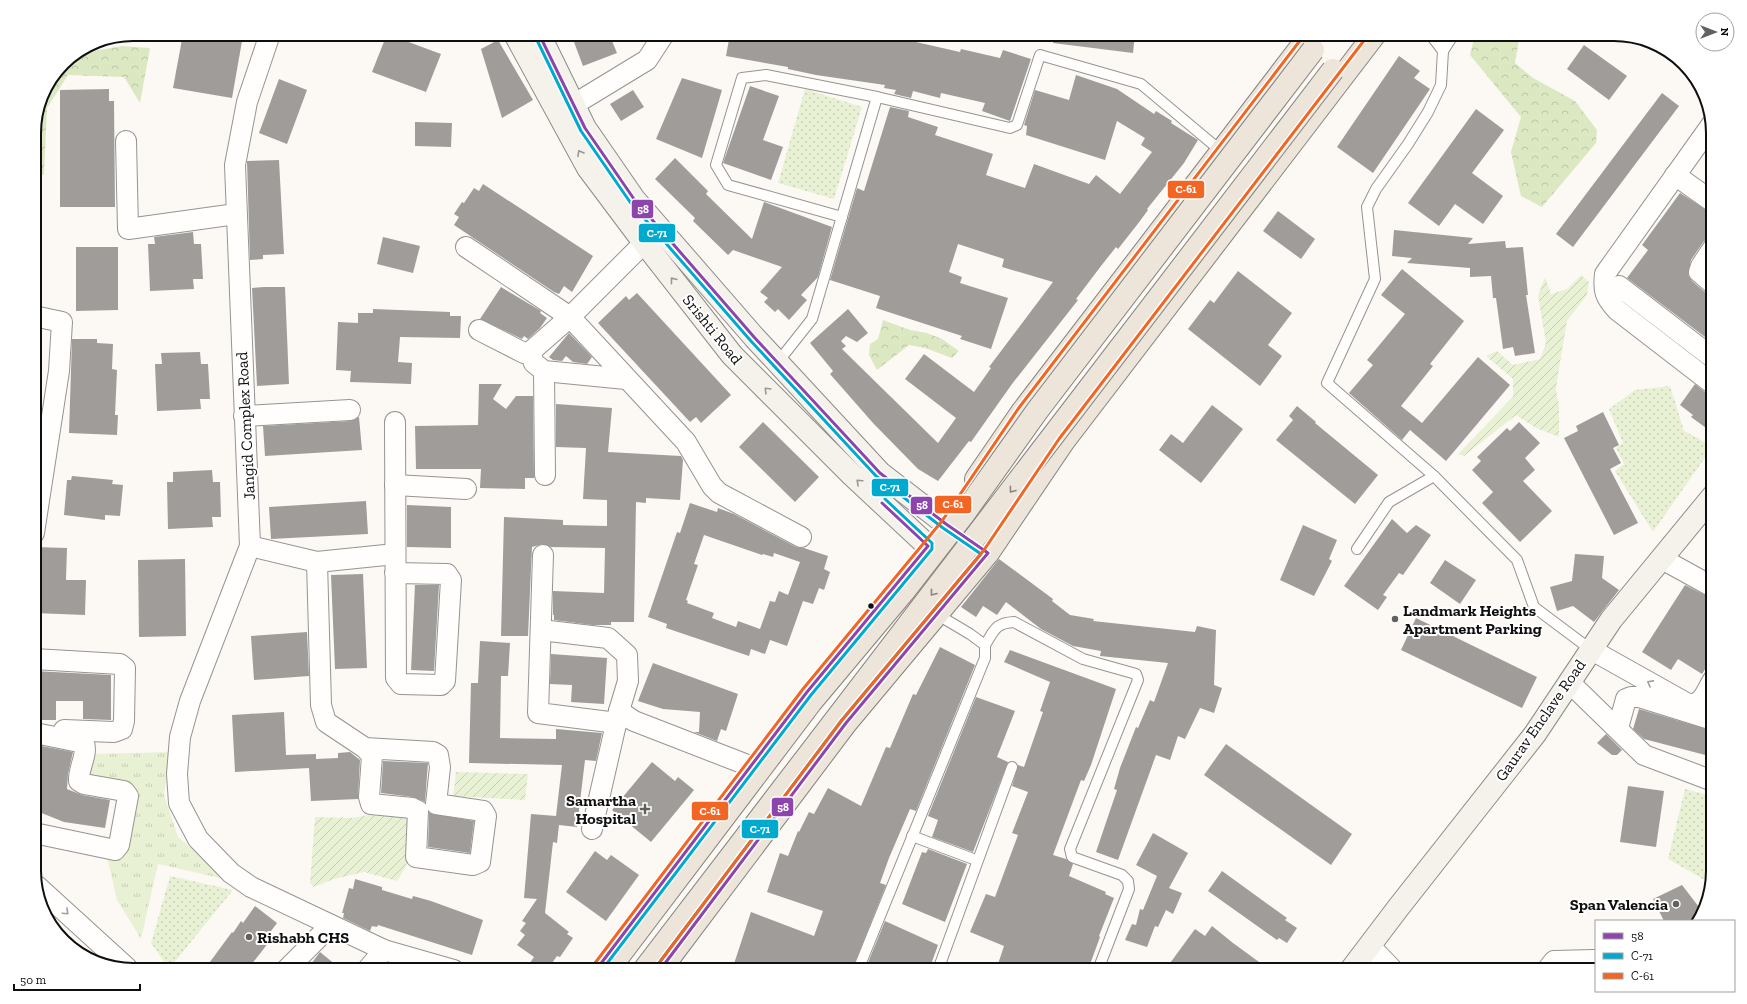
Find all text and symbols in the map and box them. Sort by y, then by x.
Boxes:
north arrow [1695,12,1735,52]
text: N [1718,28,1731,37]
one-way arrow [577,150,585,157]
line badge: C-61 [1167,180,1205,199]
text: C-61 [1176,183,1197,196]
line badge: 58 [631,199,654,219]
text: 58 [637,203,649,216]
line badge: C-71 [638,223,676,243]
text: C-71 [647,227,668,240]
one-way arrow [671,278,678,285]
street label: Srishti Road [679,291,747,368]
street label: Jangid Complex Road [232,351,259,501]
one-way arrow [764,387,772,395]
line badge: C-71 [871,478,909,497]
one-way arrow [856,480,863,487]
text: C-71 [880,481,901,494]
one-way arrow [1010,486,1017,493]
line badge: C-61 [934,495,972,514]
line badge: 58 [910,496,933,515]
text: C-61 [943,498,964,511]
text: 58 [916,499,928,512]
one-way arrow [930,589,937,596]
unlabelled marker [866,601,876,611]
place label: Landmark Heights Apartment Parking [1403,601,1542,638]
marker: Landmark Heights Apartment Parking [1390,614,1400,624]
street label: Gaurav Enclave Road [1491,656,1590,785]
one-way arrow [1647,680,1655,687]
place label: Samartha Hospital [566,791,636,828]
line badge: 58 [771,797,794,817]
line badge: C-61 [691,801,729,821]
text: 58 [777,801,789,814]
marker: Samartha Hospital [639,803,651,815]
text: C-61 [700,805,721,818]
line badge: C-71 [741,819,779,839]
text: C-71 [750,823,771,836]
place label: Span Valencia [1570,895,1668,914]
marker: Span Valencia [1671,899,1681,909]
one-way arrow [61,907,68,914]
legend [1595,920,1735,992]
place label: Rishabh CHS [257,928,349,947]
text: 58 [1631,929,1644,943]
marker: Rishabh CHS [244,932,254,942]
text: C-71 [1631,949,1653,963]
scale bar [14,966,140,992]
text: C-61 [1631,969,1654,983]
text: 50 m [20,973,47,987]

